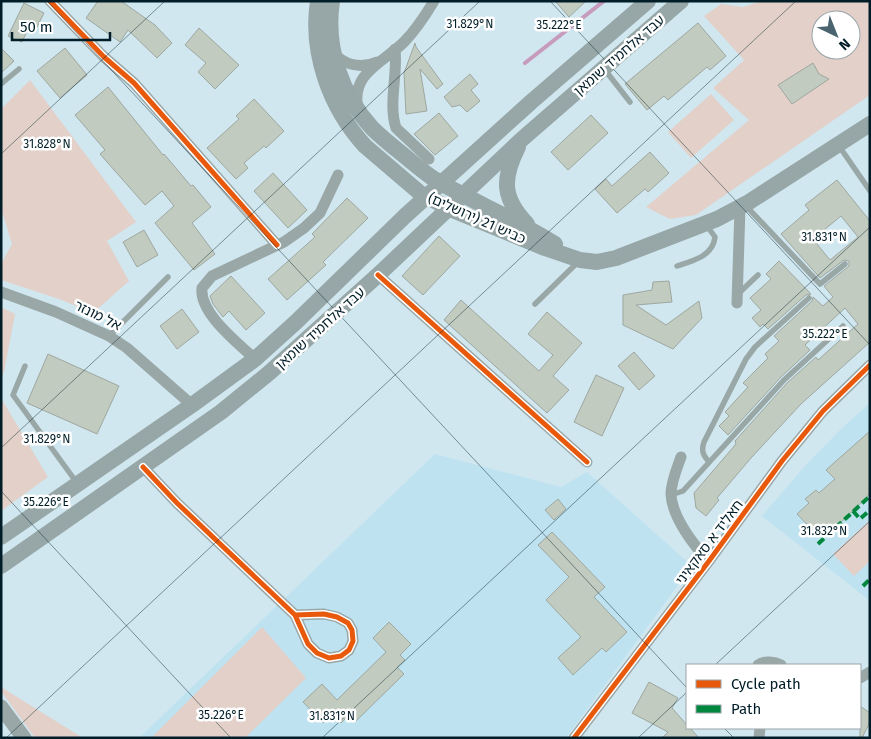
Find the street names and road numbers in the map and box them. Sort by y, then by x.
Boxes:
street label: עבד אלחמיד שומאן [571,11,668,99]
street label: כביש 21 (ירושלים) [425,189,528,248]
street label: עבד אלחמיד שומאן [272,284,369,373]
street label: אל מונזר [71,297,124,334]
street label: חאליד א סאקאיני [672,497,747,588]

